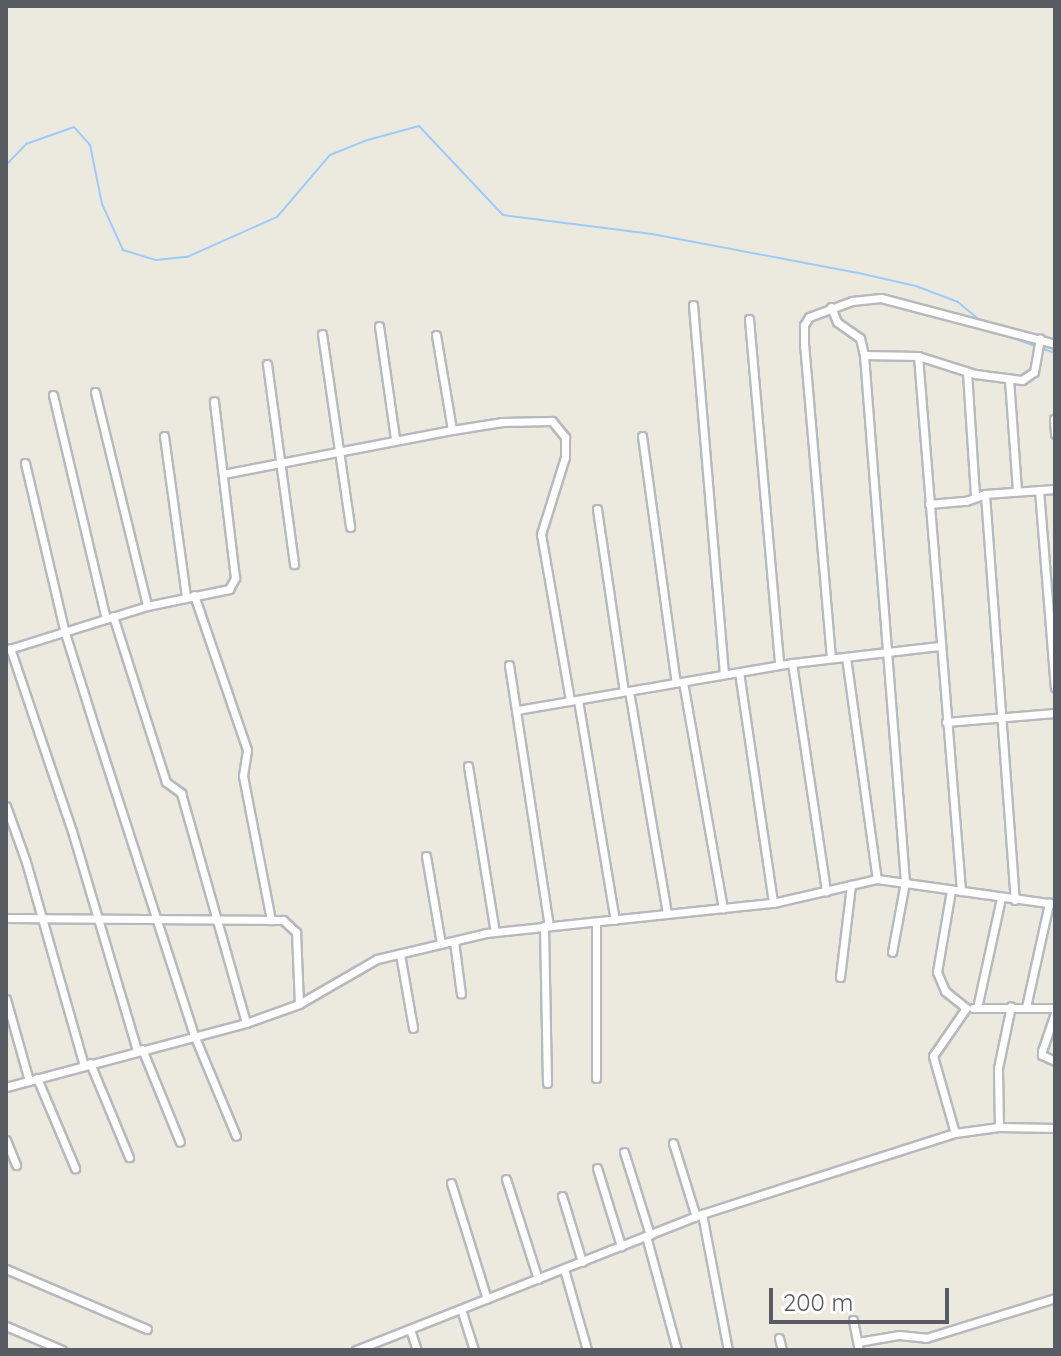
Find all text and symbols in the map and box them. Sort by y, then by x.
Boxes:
scale bar [773,1272,953,1322]
text: 200 m [783,1287,853,1317]

